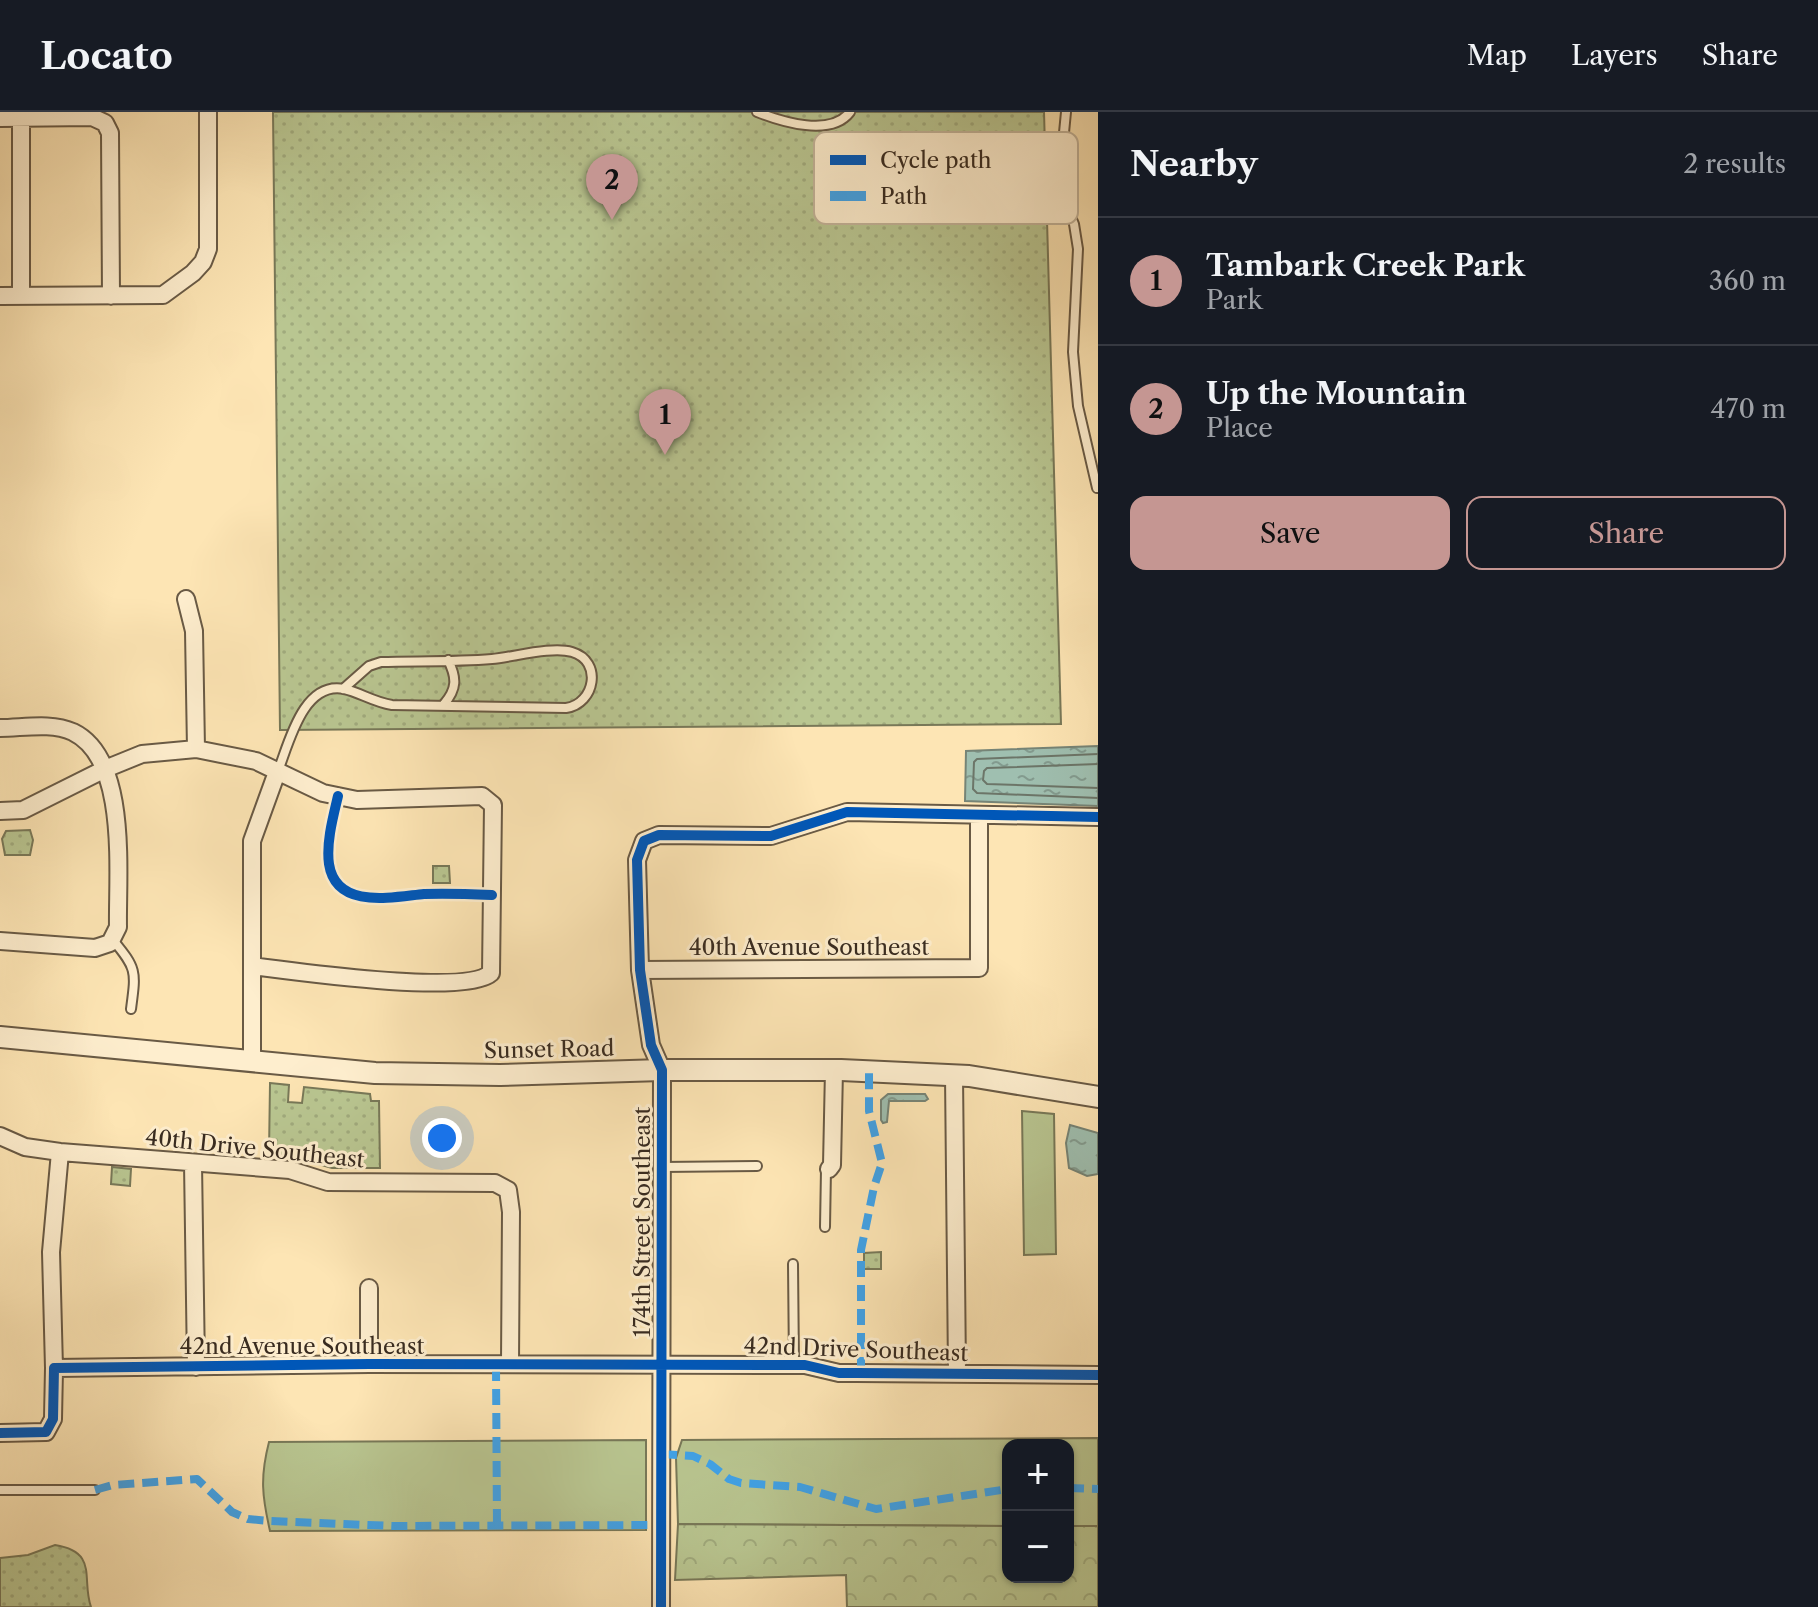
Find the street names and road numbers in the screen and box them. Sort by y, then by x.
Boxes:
street label: 40th Avenue Southeast [689,934,929,961]
street label: Sunset Road [484,1035,614,1064]
street label: 174th Street Southeast [629,1106,656,1337]
street label: 40th Drive Southeast [144,1124,366,1173]
street label: 42nd Drive Southeast [743,1332,969,1367]
street label: 42nd Avenue Southeast [180,1333,424,1360]

